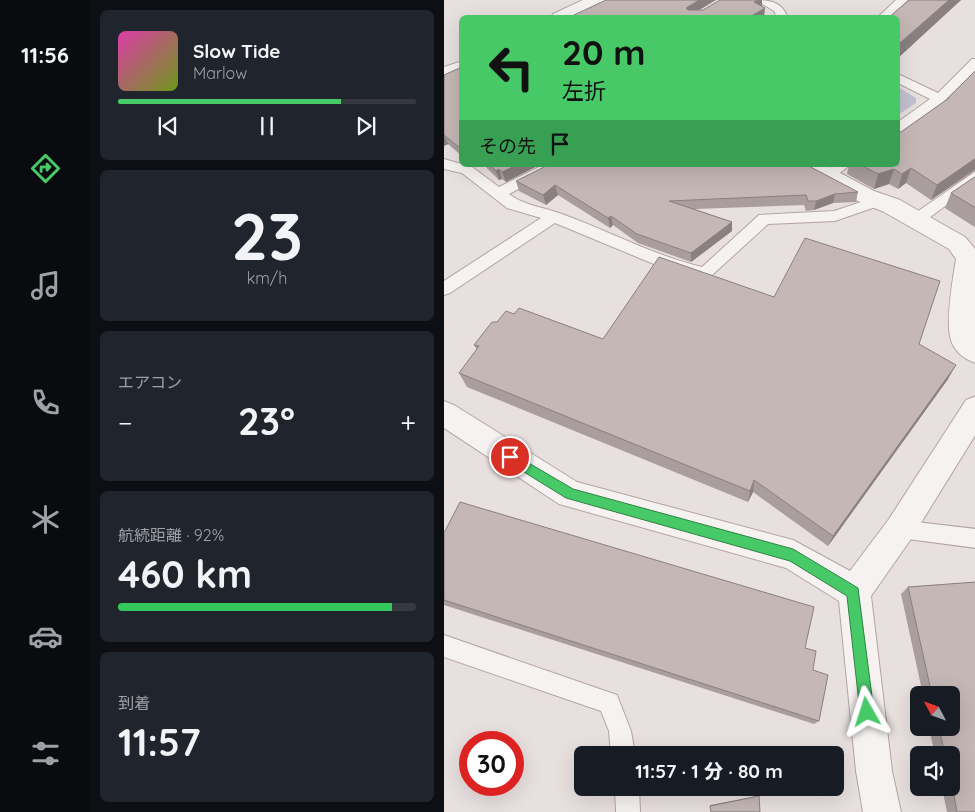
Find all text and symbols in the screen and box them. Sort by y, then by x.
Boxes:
text: 20 m [562,30,645,74]
icon: left [479,35,544,100]
text: Slow Tide [193,39,281,63]
text: 11:56 [21,41,69,69]
text: Marlow [193,63,247,83]
text: 左折 [562,77,606,105]
icon: previous [154,112,182,140]
icon: pause [253,112,281,140]
icon: next [352,112,380,140]
icon: arrive [546,130,574,158]
text: その先 [479,134,536,158]
icon: directions [28,151,63,186]
text: 23 [231,195,303,276]
icon: music [28,268,63,303]
text: km/h [247,268,287,288]
text: エアコン [118,372,182,392]
icon: phone [28,385,63,420]
text: 23° [238,397,295,445]
text: − [118,405,133,440]
text: + [400,405,416,440]
pin [489,436,531,478]
icon: arrive [496,443,524,471]
icon: climate [28,502,63,537]
text: 航続距離 · 92% [118,525,224,545]
text: 460 km [118,550,252,598]
icon: car [28,619,63,654]
position arrow [840,685,892,737]
north arrow [910,686,960,736]
map controls [910,686,960,796]
text: 到着 [118,693,150,713]
text: 11:57 [118,718,201,766]
speed limit sign: 30 [459,731,524,796]
icon: filters [28,736,63,771]
button: sound [910,746,960,796]
text: 11:57 · 1 分 · 80 m [635,759,783,783]

